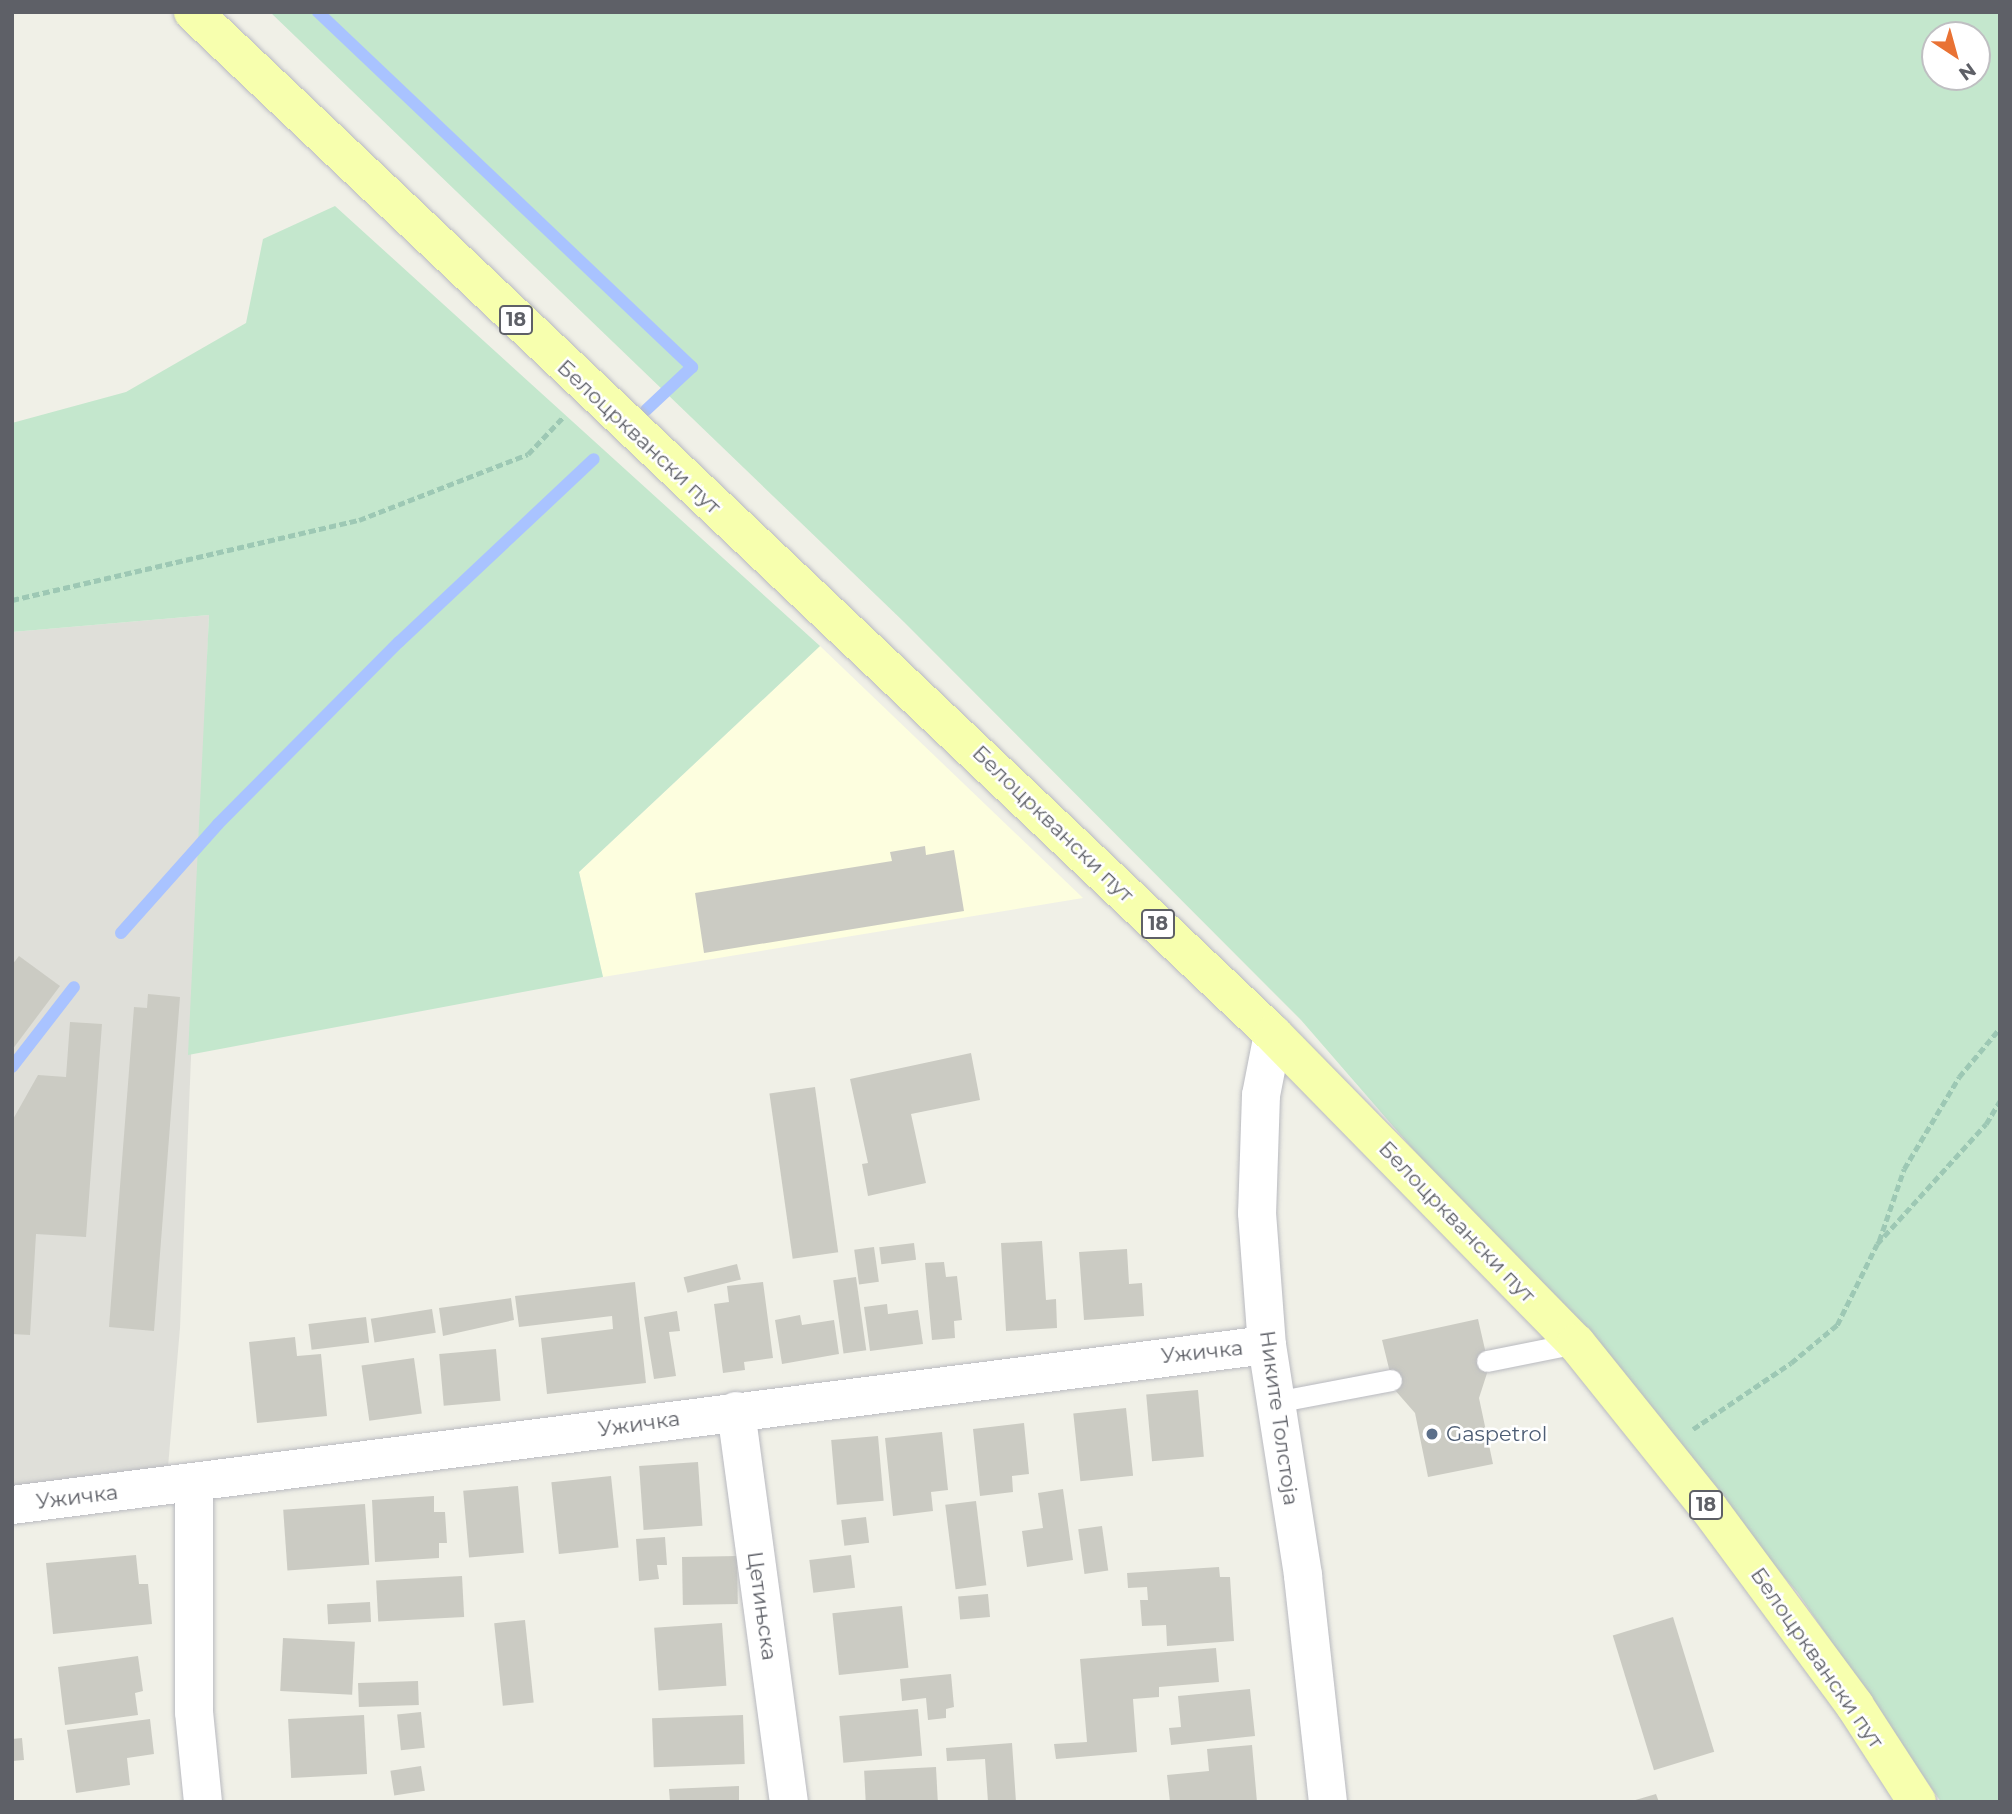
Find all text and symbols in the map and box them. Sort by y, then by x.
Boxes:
north arrow [1921,21,1991,91]
text: N [1954,58,1980,86]
road number: 18 [498,304,534,336]
street label: Белоцрквански пут [552,355,726,519]
street label: Белоцрквански пут [967,740,1139,908]
road number: 18 [1140,908,1176,940]
street label: Белоцрквански пут [1373,1136,1541,1308]
street label: Никите Толстоја [1254,1329,1304,1507]
street label: Ужичка [1160,1335,1244,1369]
street label: Ужичка [597,1406,681,1442]
place label: Gaspetrol [1446,1421,1547,1447]
marker: Gaspetrol [1424,1426,1440,1442]
street label: Ужичка [35,1479,119,1515]
road number: 18 [1688,1490,1724,1520]
street label: Цетињска [742,1550,782,1662]
street label: Белоцрквански пут [1745,1563,1889,1753]

